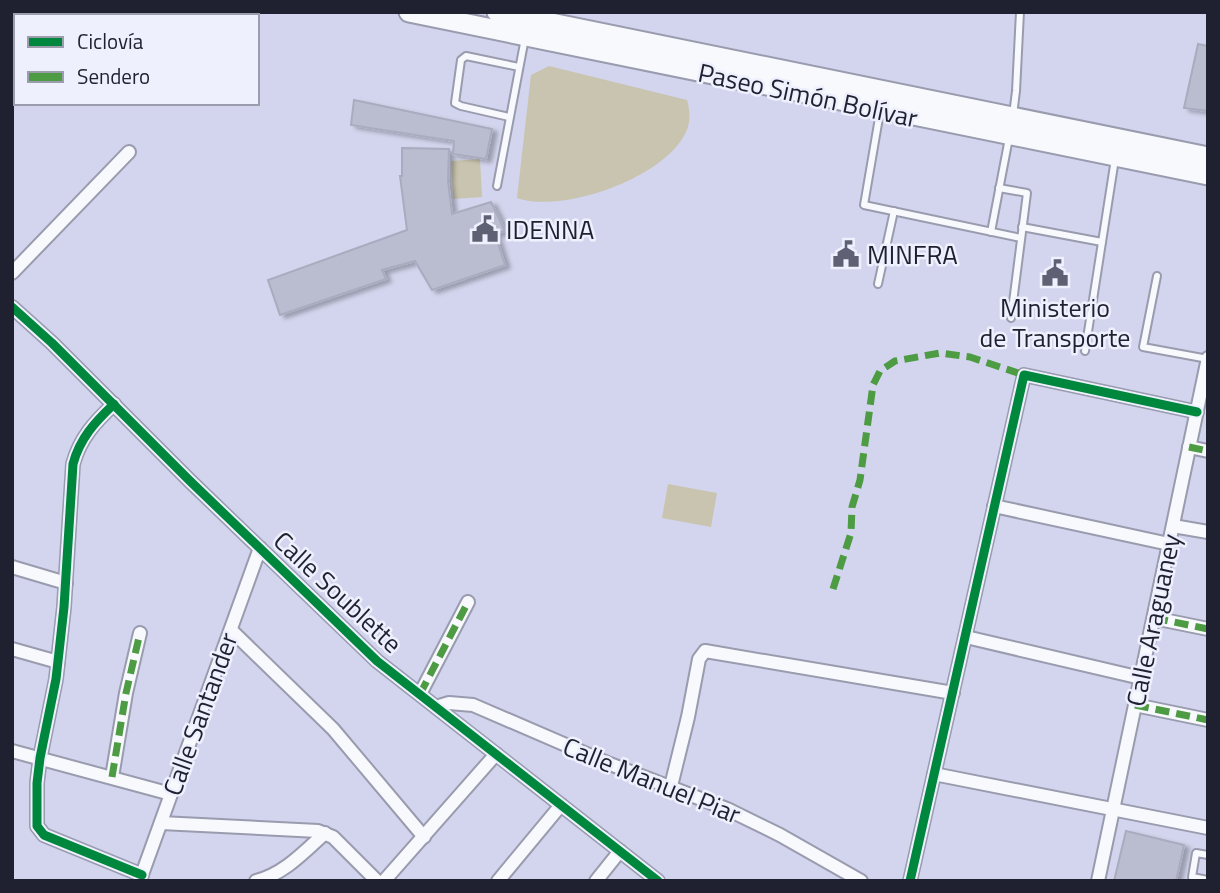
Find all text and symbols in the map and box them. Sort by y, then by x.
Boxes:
legend [14,14,259,105]
text: Ciclovía [77,25,144,57]
street label: Paseo Simón Bolívar [695,53,921,137]
text: Sendero [77,60,150,92]
place label: IDENNA [506,210,594,249]
public building icon: IDENNA [470,214,500,244]
place label: MINFRA [867,235,958,274]
public building icon: MINFRA [831,239,861,269]
public building icon: Ministerio de Transporte [1040,258,1070,288]
place label: Ministerio de Transporte [980,288,1130,357]
street label: Calle Soublette [265,522,411,662]
street label: Calle Araguaney [1116,530,1190,710]
street label: Calle Santander [152,627,248,801]
street label: Calle Manuel Piar [557,727,747,833]

